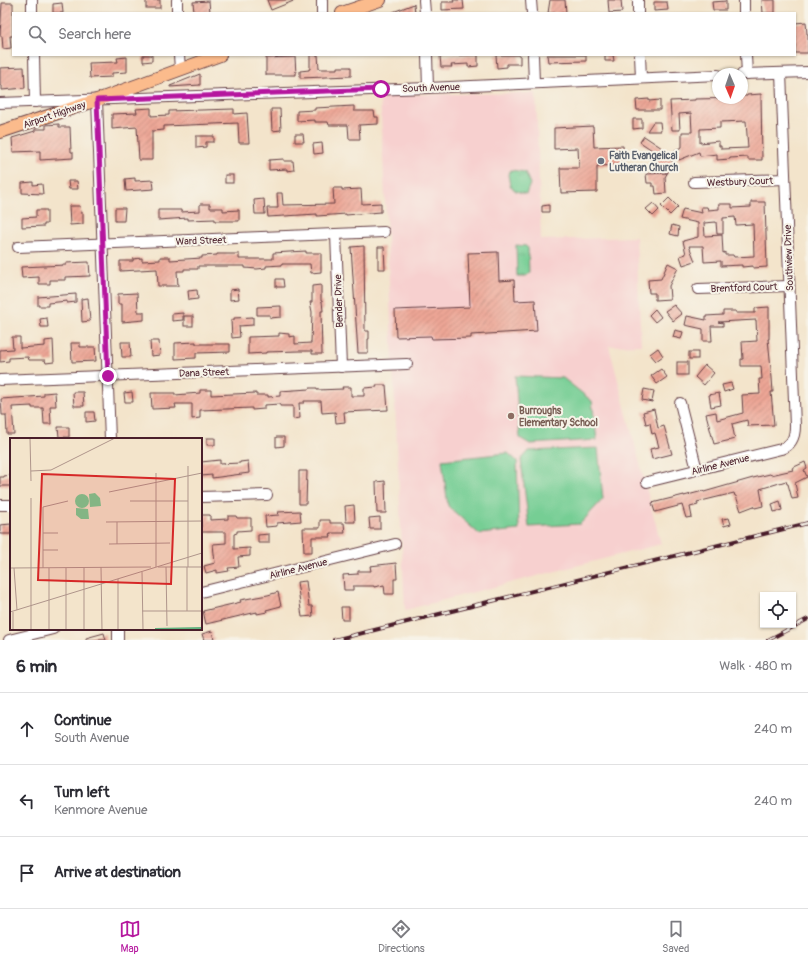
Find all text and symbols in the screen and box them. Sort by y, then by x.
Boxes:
search box [12,12,796,56]
icon: search [26,23,48,45]
text: Search here [58,25,131,44]
north arrow [712,68,748,104]
route start [372,80,390,98]
street label: South Avenue [402,81,460,95]
street label: Airport Highway [21,98,88,131]
place label: Faith Evangelical Lutheran Church [609,150,679,174]
marker: Faith Evangelical Lutheran Church [596,156,606,166]
street label: Westbury Court [707,175,774,189]
street label: Southview Drive [782,224,796,291]
street label: Ward Street [175,234,228,248]
street label: Bender Drive [332,274,346,328]
street label: Brentford Court [710,281,779,295]
street label: Dana Street [179,366,230,380]
route end [99,367,117,385]
place label: Burroughs Elementary School [519,405,598,429]
marker: Burroughs Elementary School [506,411,516,421]
inset map [10,438,202,630]
street label: Airline Avenue [690,452,751,478]
street label: Airline Avenue [268,556,329,582]
map controls [760,592,796,628]
button: locate [760,592,796,628]
text: 6 min [16,656,57,677]
text: Walk · 480 m [719,658,792,674]
text: Continue [54,711,112,730]
icon: ahead [16,718,38,740]
text: 240 m [754,721,792,737]
text: South Avenue [54,730,129,746]
text: Turn left [54,783,110,802]
icon: left [16,790,38,812]
text: 240 m [754,793,792,809]
text: Kenmore Avenue [54,802,147,818]
icon: arrive [16,862,38,884]
text: Arrive at destination [54,863,181,882]
tab: Map [119,918,141,955]
tab: Directions [378,918,425,955]
tab: Saved [662,918,689,955]

